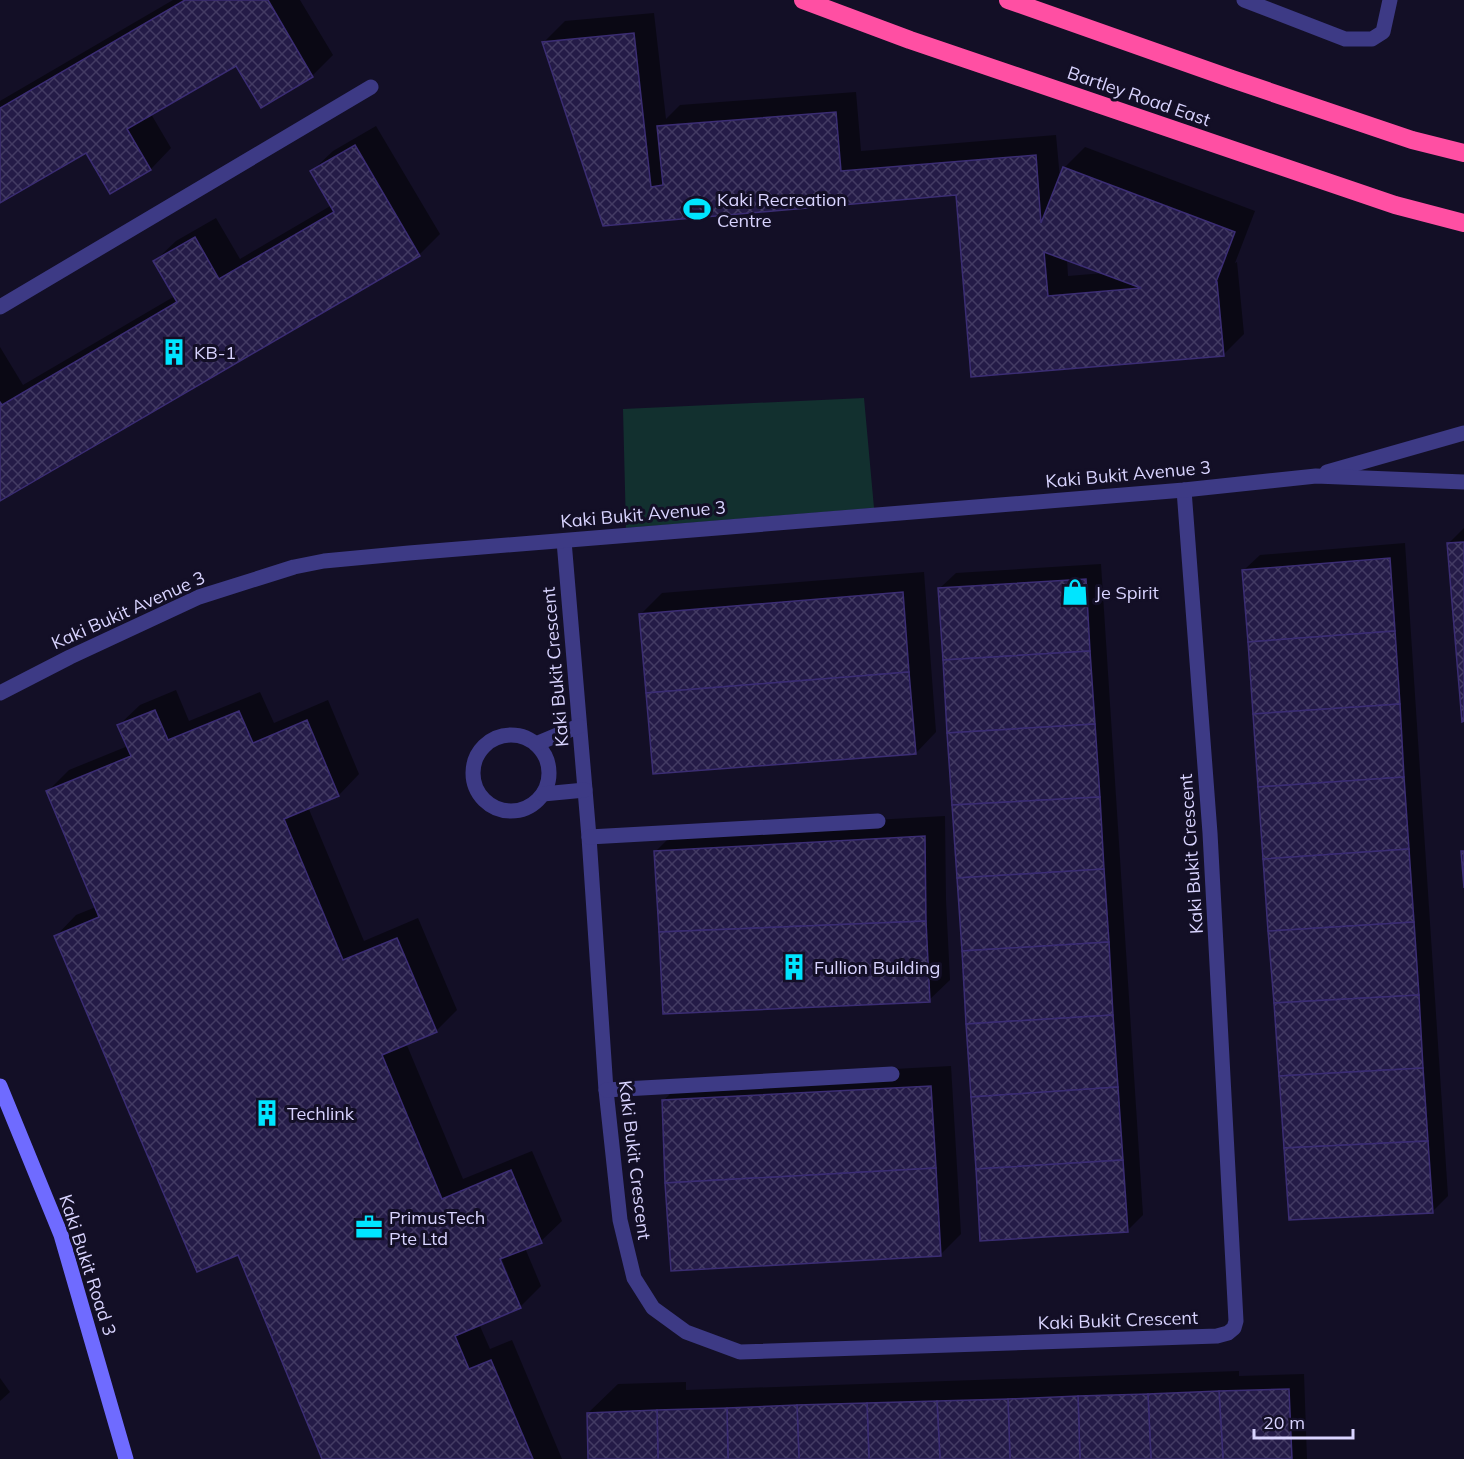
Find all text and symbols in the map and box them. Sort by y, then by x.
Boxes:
street label: Bartley Road East [1064,61,1214,131]
place label: Kaki Recreation Centre [717,188,847,232]
sports icon: Kaki Recreation Centre [682,194,712,224]
building icon: KB-1 [159,337,189,367]
place label: KB-1 [194,341,236,364]
street label: Kaki Bukit Avenue 3 [1044,455,1212,493]
street label: Kaki Bukit Avenue 3 [559,495,727,533]
street label: Kaki Bukit Avenue 3 [48,566,208,654]
shop icon: Je Spirit [1060,577,1090,607]
place label: Je Spirit [1095,581,1159,604]
street label: Kaki Bukit Crescent [537,586,573,748]
street label: Kaki Bukit Crescent [1174,773,1208,935]
building icon: Fullion Building [779,952,809,982]
place label: Fullion Building [814,956,940,979]
street label: Kaki Bukit Crescent [614,1079,656,1241]
building icon: Techlink [252,1098,282,1128]
place label: Techlink [287,1102,355,1125]
street label: Kaki Bukit Road 3 [54,1191,122,1339]
place label: PrimusTech Pte Ltd [389,1206,485,1250]
office icon: PrimusTech Pte Ltd [354,1212,384,1242]
street label: Kaki Bukit Crescent [1037,1306,1199,1334]
scale bar [1254,1402,1353,1440]
text: 20 m [1263,1411,1305,1434]

